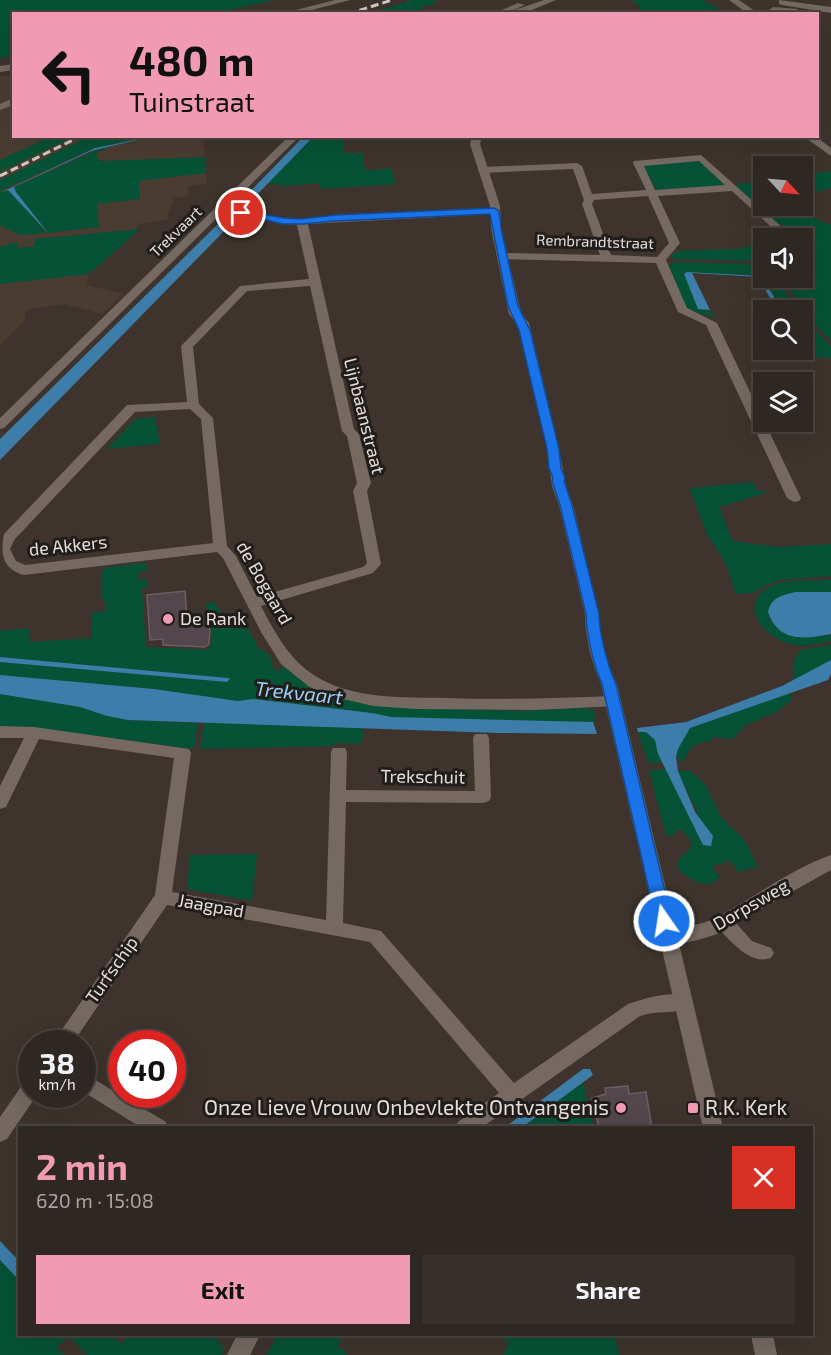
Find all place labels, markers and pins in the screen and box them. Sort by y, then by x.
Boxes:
pin [215,187,266,238]
place label: De Rank [180,607,246,629]
marker: De Rank [161,612,175,626]
place label: Onze Lieve Vrouw Onbevlekte Ontvangenis [204,1094,609,1119]
place label: R.K. Kerk [705,1094,788,1119]
marker: Onze Lieve Vrouw Onbevlekte Ontvangenis [614,1101,628,1115]
marker: R.K. Kerk [686,1101,700,1115]

